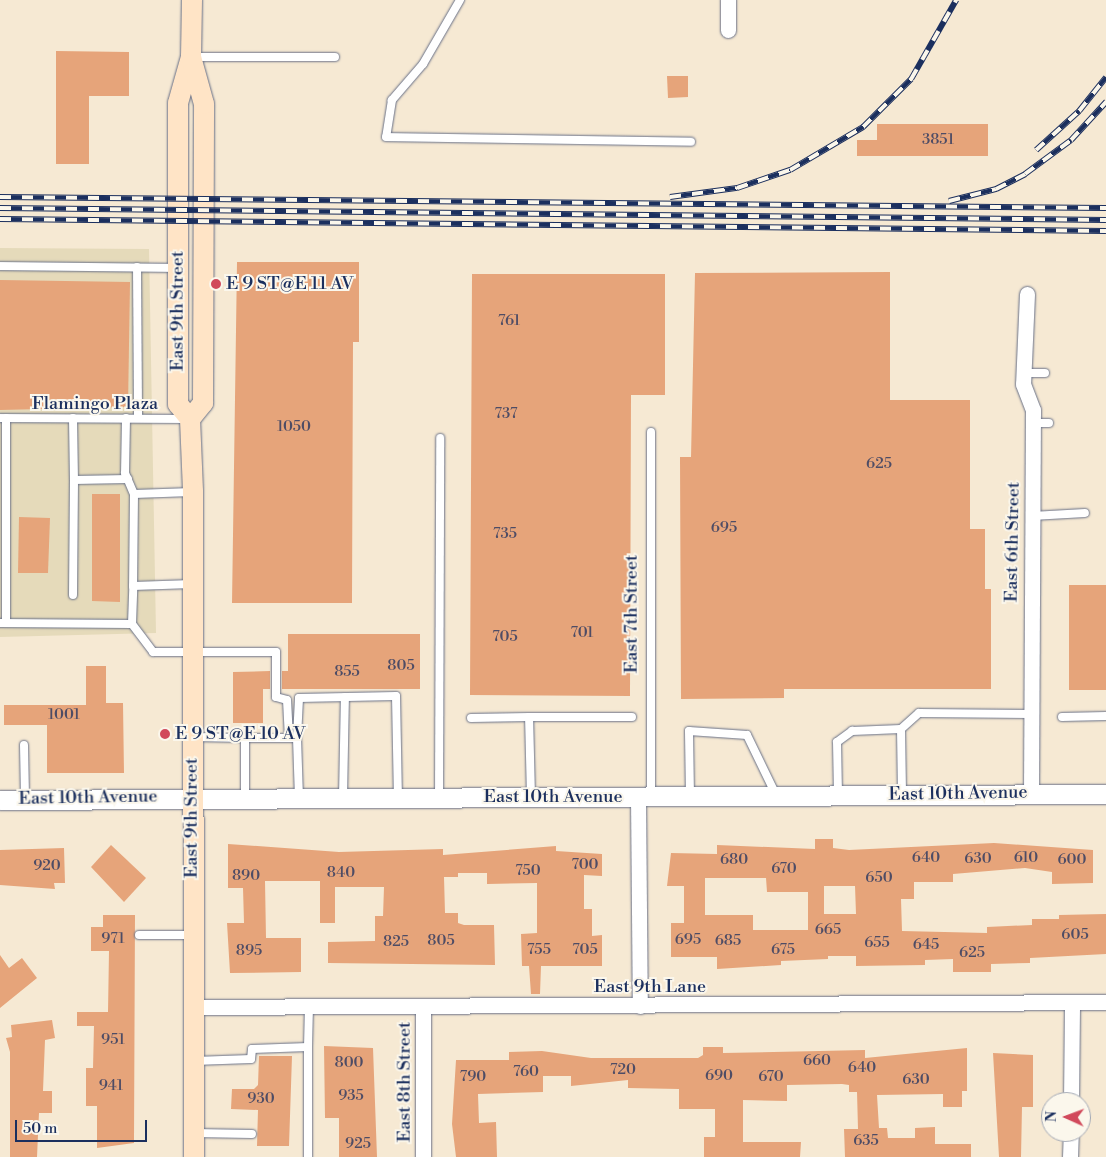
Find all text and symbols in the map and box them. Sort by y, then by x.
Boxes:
house number: 3851 [922,131,954,149]
street label: East 9th Street [167,251,189,371]
place label: E 9 ST@E 11 AV [226,273,354,295]
marker: E 9 ST@E 11 AV [210,278,222,290]
house number: 761 [498,312,520,330]
street label: Flamingo Plaza [32,393,158,415]
house number: 737 [495,405,517,423]
house number: 1050 [277,418,311,436]
house number: 625 [866,455,892,473]
street label: East 6th Street [1001,482,1025,602]
house number: 695 [711,519,737,537]
house number: 735 [493,525,517,543]
street label: East 7th Street [621,555,643,673]
house number: 701 [570,624,594,642]
house number: 705 [492,628,518,646]
house number: 805 [387,657,415,675]
house number: 855 [334,663,360,681]
house number: 1001 [48,706,80,724]
place label: E 9 ST@E 10 AV [175,723,306,745]
marker: E 9 ST@E 10 AV [159,728,171,740]
street label: East 9th Street [181,758,203,878]
street label: East 10th Avenue [888,782,1028,806]
street label: East 10th Avenue [18,786,158,810]
street label: East 10th Avenue [483,786,623,808]
house number: 640 [912,849,940,867]
house number: 610 [1014,849,1038,867]
house number: 630 [964,850,992,868]
house number: 680 [720,851,748,869]
house number: 600 [1058,851,1086,869]
house number: 700 [571,856,599,874]
house number: 920 [33,857,61,875]
house number: 670 [771,860,797,878]
house number: 750 [515,862,541,880]
house number: 840 [327,864,355,882]
house number: 890 [232,867,260,885]
house number: 650 [865,869,893,887]
house number: 665 [815,921,841,939]
house number: 605 [1061,926,1089,944]
house number: 971 [101,930,125,948]
house number: 695 [675,931,701,949]
house number: 805 [427,932,455,950]
house number: 685 [715,932,741,950]
house number: 825 [383,933,409,951]
house number: 655 [864,934,890,952]
house number: 645 [913,936,939,954]
house number: 755 [527,941,551,959]
house number: 705 [572,941,598,959]
house number: 675 [771,941,795,959]
house number: 895 [236,942,262,960]
house number: 625 [959,944,985,962]
street label: East 9th Lane [594,976,706,998]
street label: East 8th Street [394,1022,416,1142]
house number: 951 [101,1031,125,1049]
house number: 660 [803,1052,831,1070]
house number: 800 [334,1054,364,1072]
house number: 640 [848,1059,876,1077]
house number: 720 [610,1061,636,1079]
house number: 760 [513,1063,539,1081]
house number: 690 [705,1067,733,1085]
house number: 790 [460,1068,486,1086]
house number: 670 [758,1068,784,1086]
house number: 630 [902,1071,930,1089]
house number: 941 [99,1077,123,1095]
house number: 935 [338,1087,364,1105]
house number: 930 [247,1090,275,1108]
north arrow [1041,1092,1091,1142]
scale bar [18,1110,150,1142]
text: N [1043,1111,1061,1122]
text: 50 m [23,1119,57,1138]
house number: 635 [853,1132,879,1150]
house number: 925 [345,1135,371,1153]

